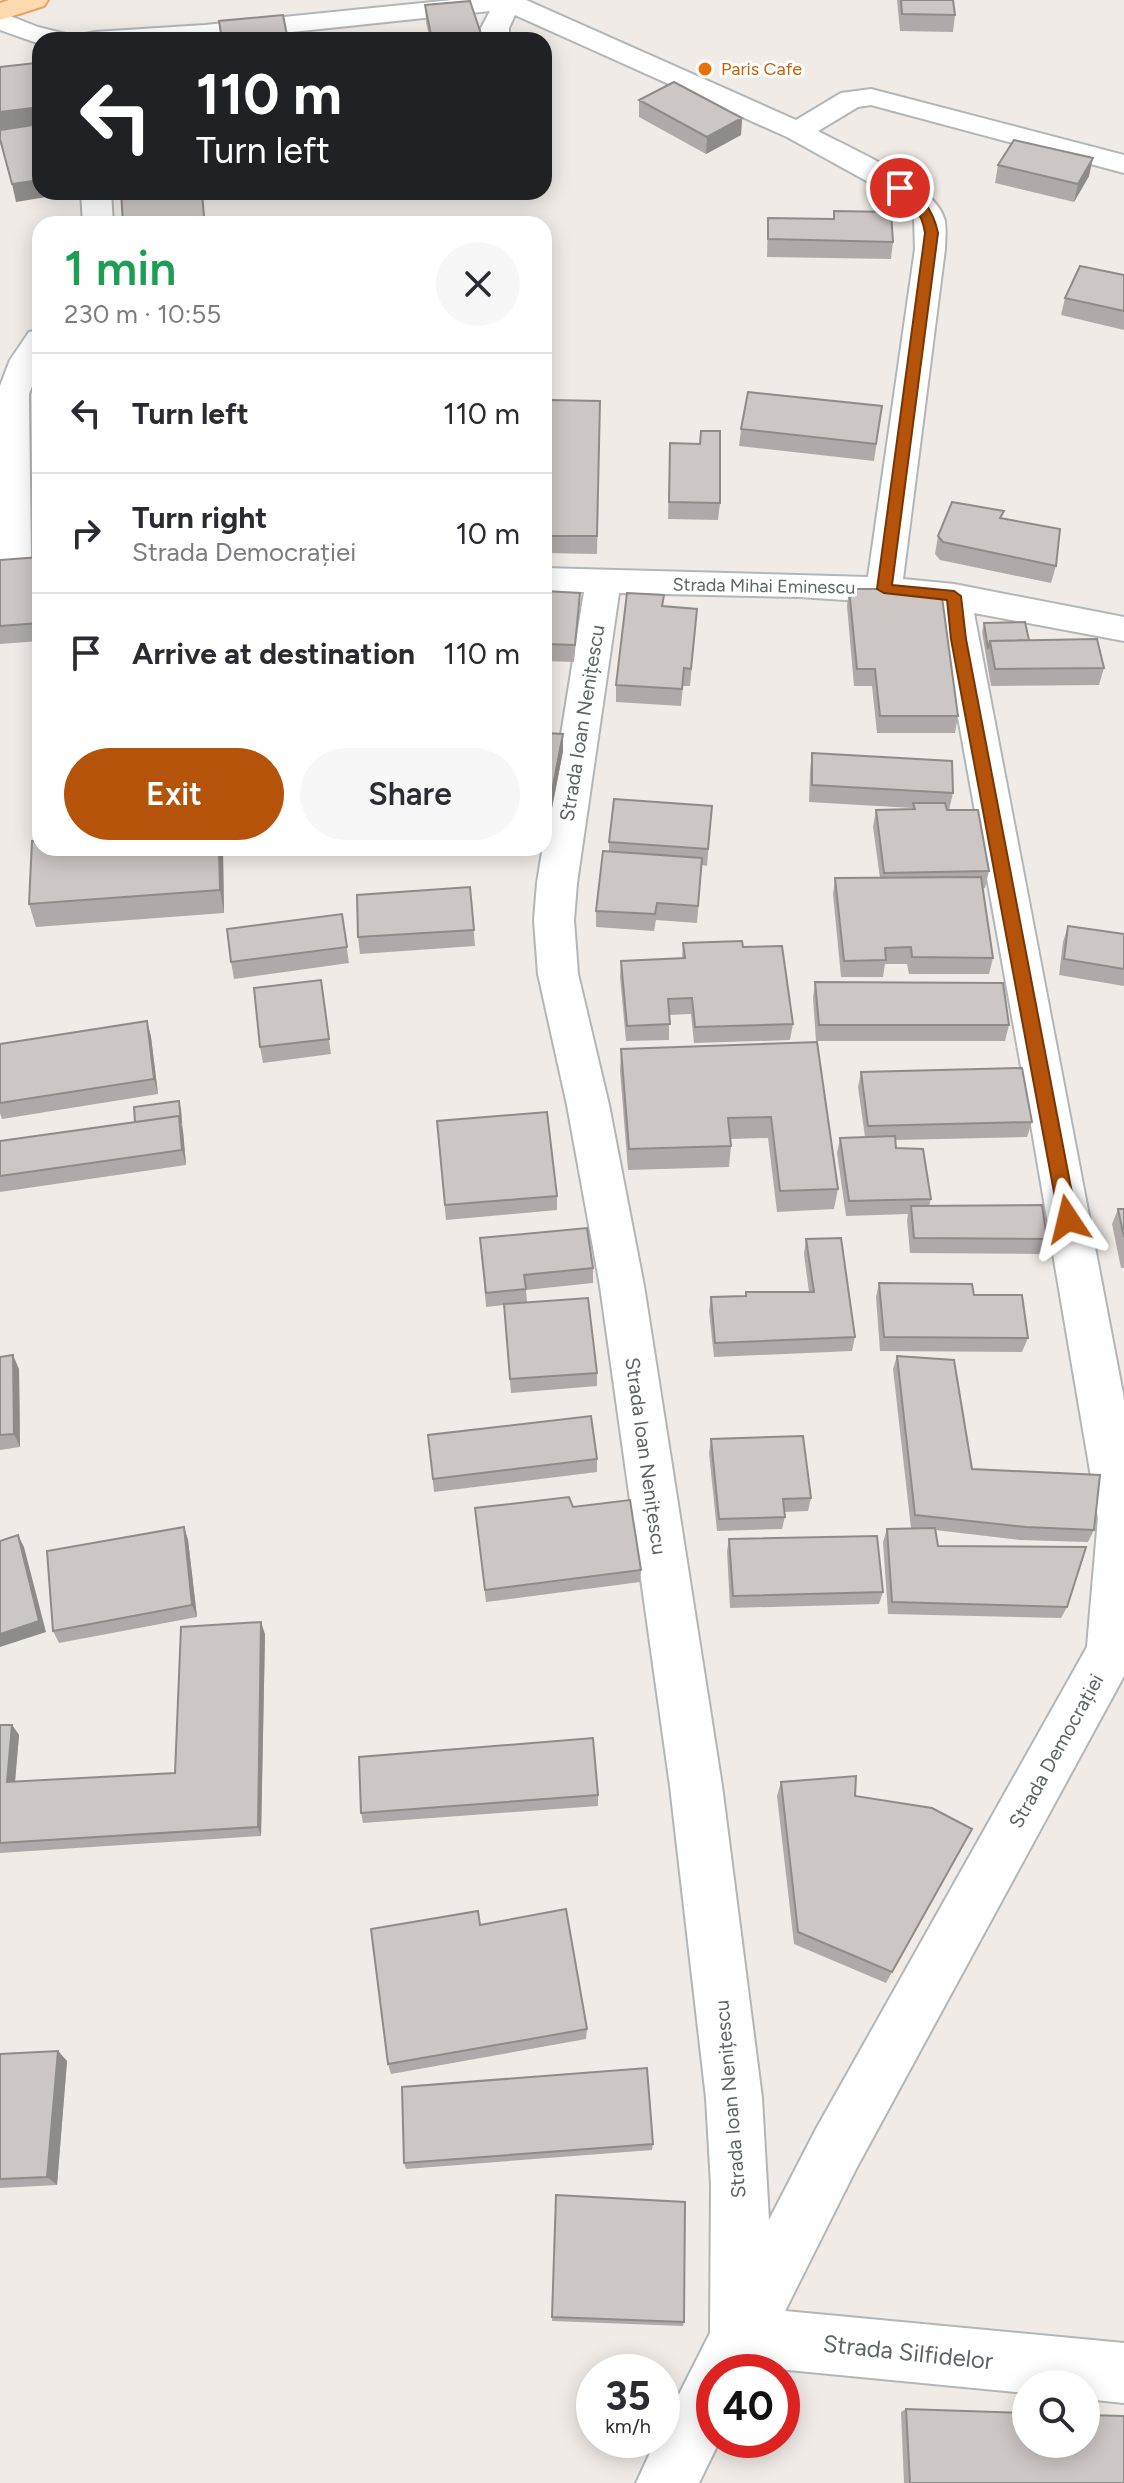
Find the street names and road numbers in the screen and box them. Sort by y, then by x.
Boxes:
street label: Strada Mihai Eminescu [672,573,856,599]
street label: Strada Ioan Nenițescu [555,623,609,823]
street label: Strada Ioan Nenițescu [620,1356,672,1556]
street label: Strada Democrației [1004,1670,1108,1832]
street label: Strada Ioan Nenițescu [709,1999,751,2199]
street label: Strada Silfidelor [822,2329,994,2375]

